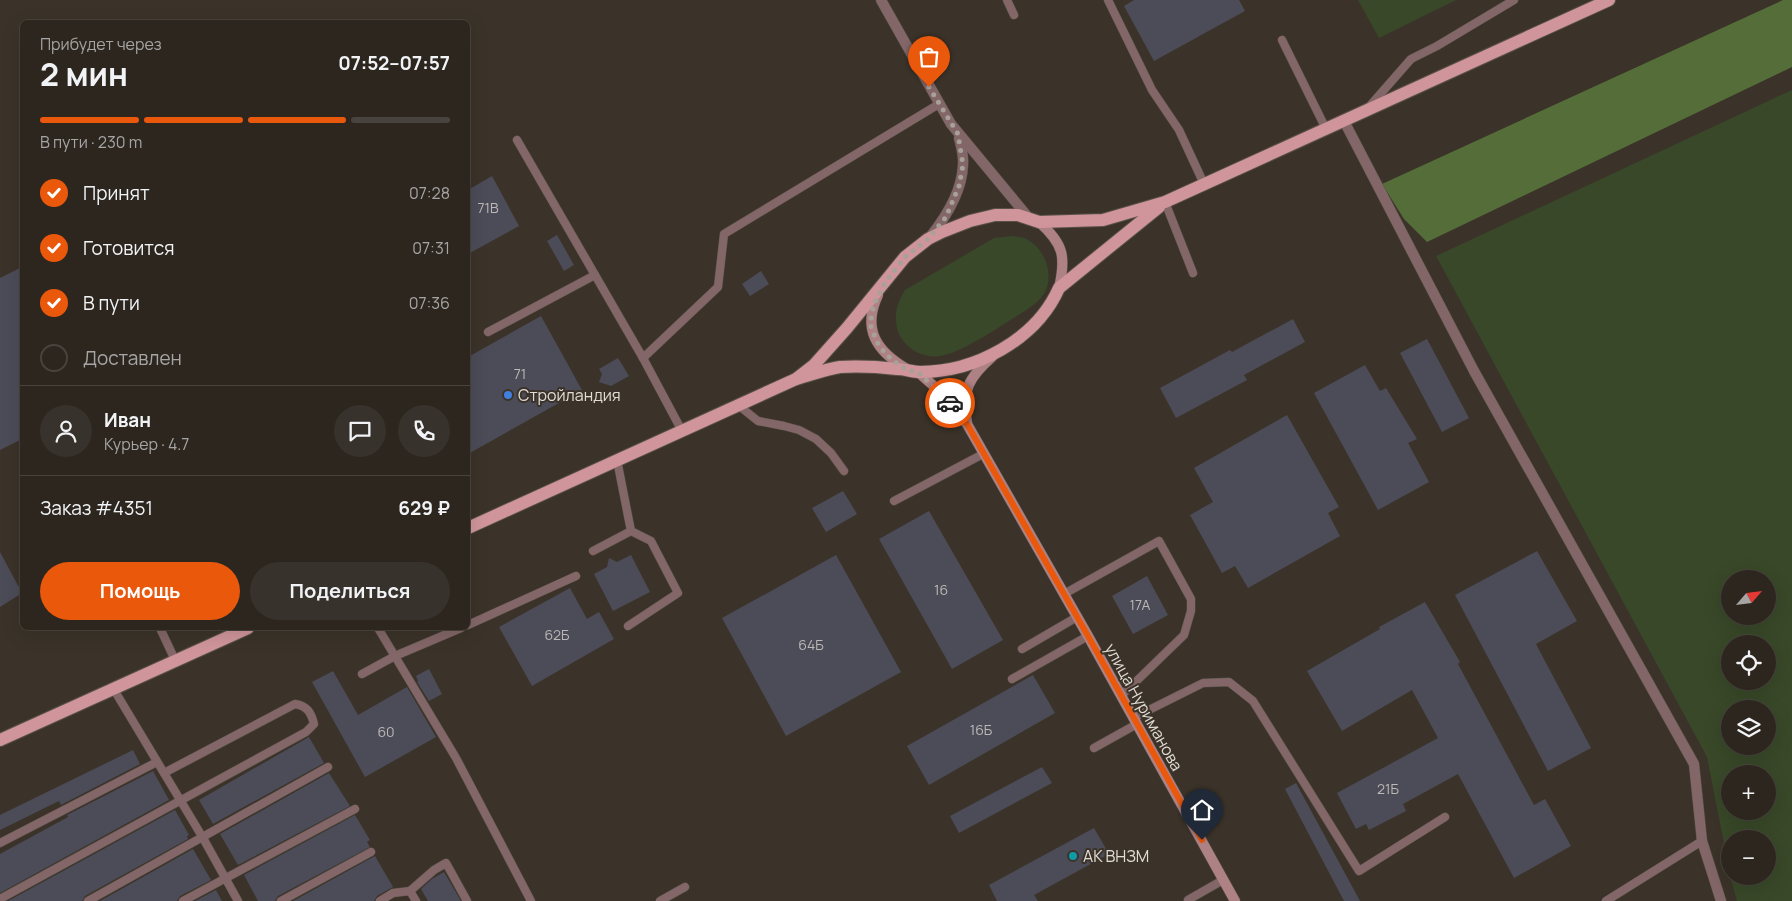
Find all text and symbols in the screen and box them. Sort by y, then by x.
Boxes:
text: Прибудет через [40,33,162,55]
pin [908,36,950,87]
icon: bag [915,43,943,71]
text: 07:52–07:57 [338,50,450,76]
text: 2 мин [40,52,128,96]
text: В пути · 230 m [40,131,142,153]
icon: check [40,179,68,207]
text: Принят [83,180,150,206]
text: 07:28 [409,182,450,204]
house number: 71В [477,198,499,217]
icon: check [40,234,68,262]
text: Готовится [83,235,175,261]
text: 07:31 [412,237,450,259]
icon: check [40,289,68,317]
text: В пути [83,290,140,316]
text: 07:36 [409,292,450,314]
text: Доставлен [83,345,182,371]
house number: 71 [514,364,526,383]
courier [925,378,975,428]
place label: Стройландия [518,384,621,406]
marker: Стройландия [502,389,514,401]
icon: car [936,389,964,417]
button: person [40,405,92,457]
button: chat [334,405,386,457]
button: phone [398,405,450,457]
text: Иван [104,407,151,433]
text: Курьер · 4.7 [104,433,189,455]
text: Заказ #4351 [40,495,153,521]
text: 629 ₽ [398,495,450,521]
button: Помощь [40,562,240,620]
button: Поделиться [250,562,450,620]
north arrow [1721,570,1776,625]
map controls [1721,570,1776,885]
house number: 16 [934,580,948,599]
house number: 17А [1130,595,1151,614]
house number: 62Б [544,625,570,644]
house number: 64Б [798,635,824,654]
button: locate [1721,635,1776,690]
street label: улица Нуриманова [1100,639,1188,775]
button: layers [1721,700,1776,755]
house number: 16Б [970,720,993,739]
house number: 60 [377,722,395,741]
button: + [1721,765,1776,820]
house number: 21Б [1377,779,1399,798]
pin [1181,789,1223,840]
icon: home [1188,796,1216,824]
button: − [1721,830,1776,885]
place label: АК ВНЗМ [1083,845,1149,867]
marker: АК ВНЗМ [1067,850,1079,862]

